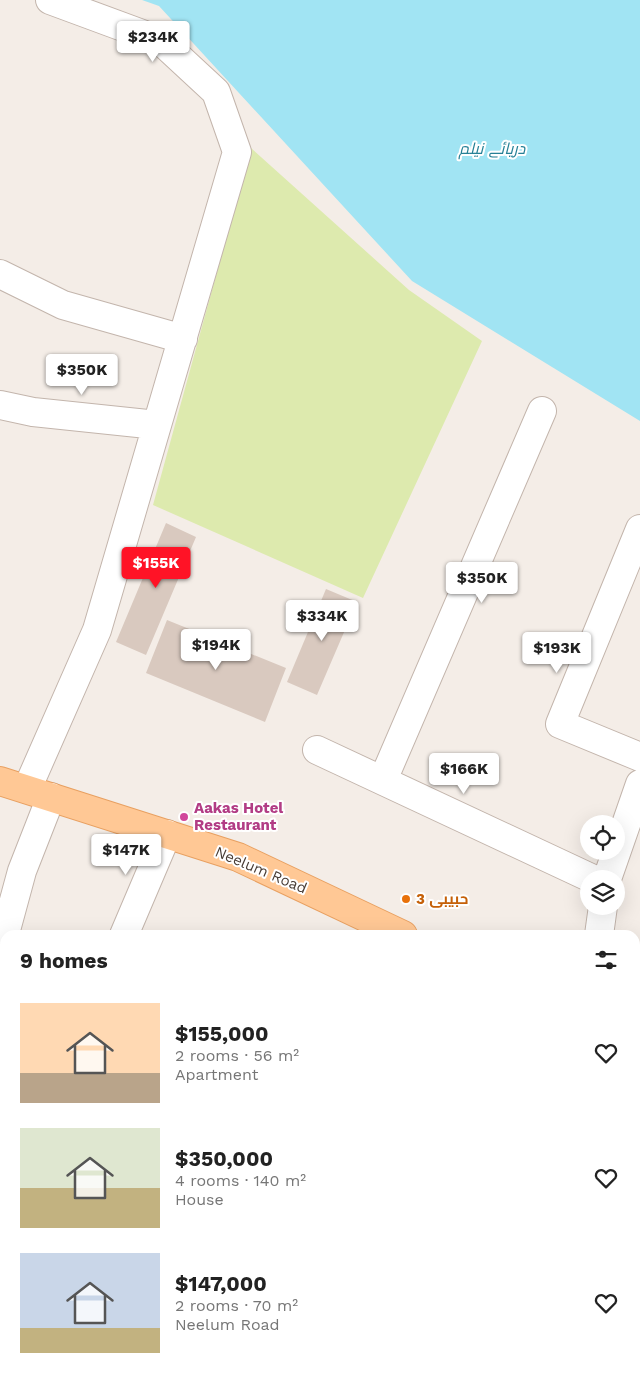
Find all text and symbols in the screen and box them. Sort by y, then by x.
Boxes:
pin: $234K [118,20,188,63]
text: $234K [128,27,178,46]
water label: دریائے نیلم [458,139,526,160]
pin: $350K [47,354,117,396]
text: $350K [57,360,107,379]
pin: $155K [121,546,191,589]
text: $155K [133,553,179,572]
pin: $350K [447,562,517,604]
text: $350K [457,568,507,587]
pin: $334K [287,600,357,642]
text: $334K [297,606,347,625]
pin: $194K [181,628,251,671]
pin: $193K [522,632,592,674]
text: $194K [192,635,240,654]
text: $193K [533,638,581,657]
pin: $166K [429,752,499,795]
text: $166K [440,759,488,778]
place label: Aakas Hotel Restaurant [194,799,283,834]
marker: Aakas Hotel Restaurant [178,811,190,823]
map controls [580,815,625,915]
button: locate [580,815,625,860]
pin: $147K [91,834,161,876]
text: $147K [102,840,150,859]
street label: Neelum Road [212,843,310,897]
button: layers [580,870,625,915]
place label: حبیبی 3 [416,890,468,908]
marker: حبیبی 3 [400,893,412,905]
icon: filters [592,946,620,974]
text: 9 homes [20,948,108,973]
text: $155,000 [175,1021,268,1046]
icon: home [60,1023,120,1083]
icon: heart [592,1039,620,1067]
text: 2 rooms · 56 m² [175,1046,299,1065]
text: Apartment [175,1065,258,1084]
text: $350,000 [175,1146,273,1171]
icon: home [60,1148,120,1208]
icon: heart [592,1164,620,1192]
text: 4 rooms · 140 m² [175,1171,306,1190]
text: House [175,1190,224,1209]
text: $147,000 [175,1271,267,1296]
icon: home [60,1273,120,1333]
icon: heart [592,1289,620,1317]
text: 2 rooms · 70 m² [175,1296,298,1315]
text: Neelum Road [175,1315,280,1334]

